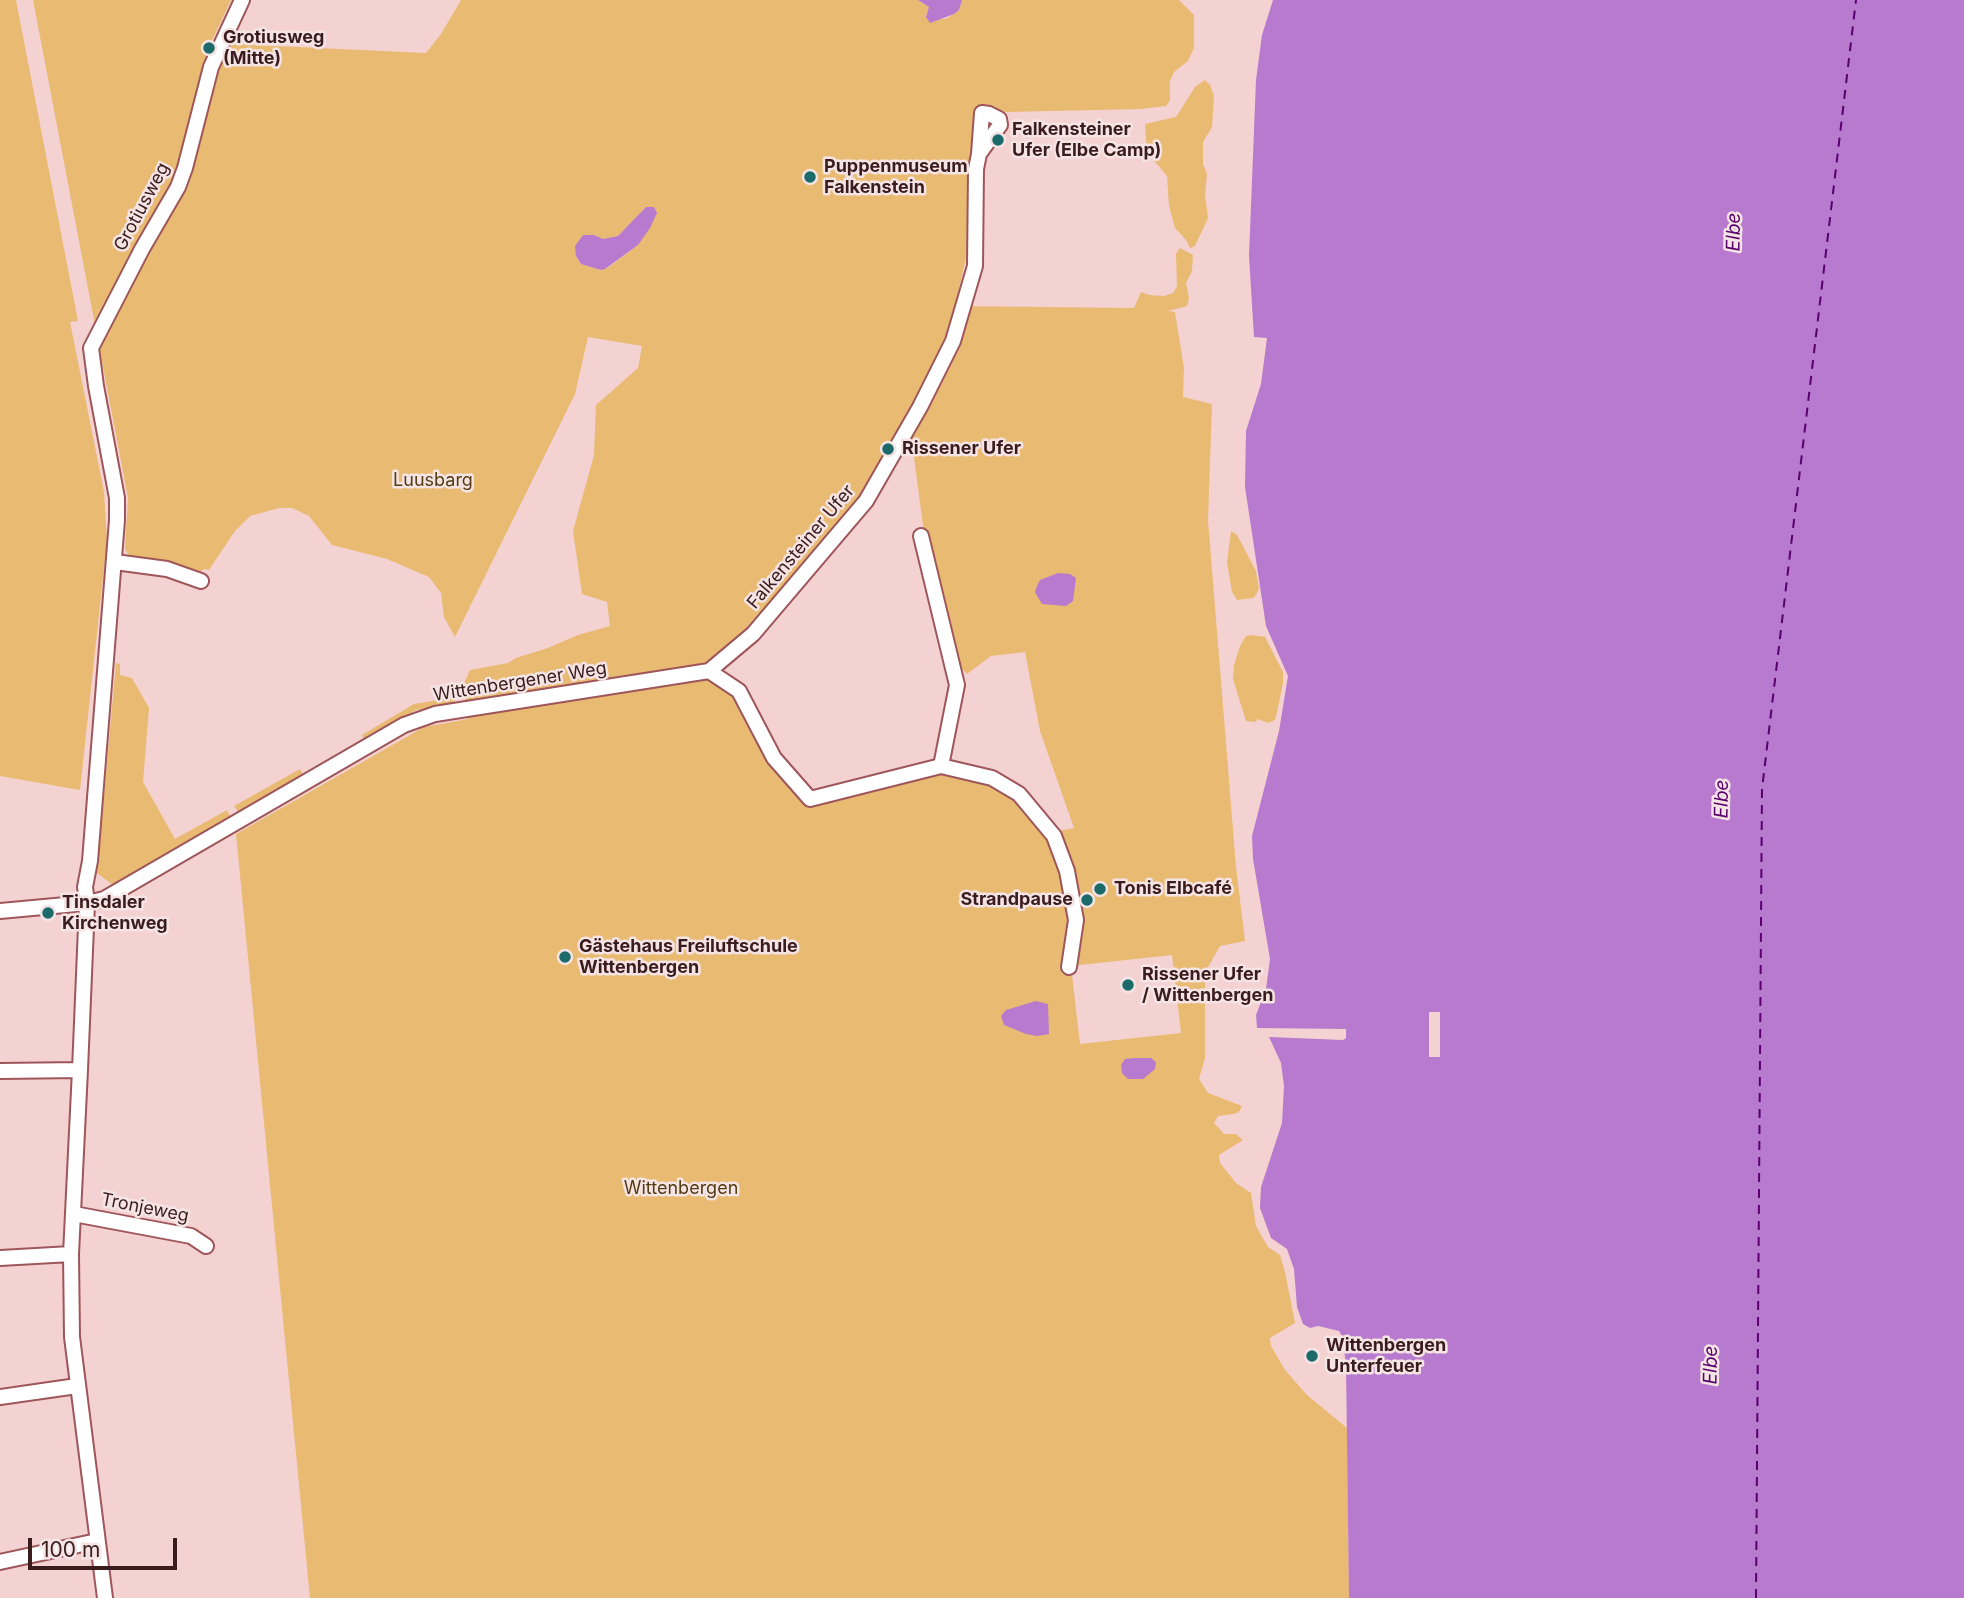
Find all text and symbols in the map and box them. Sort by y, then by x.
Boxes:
place label: Grotiusweg (Mitte) [223,27,324,70]
marker: Grotiusweg (Mitte) [201,40,217,56]
place label: Falkensteiner Ufer (Elbe Camp) [1012,119,1161,162]
marker: Falkensteiner Ufer (Elbe Camp) [990,132,1006,148]
place label: Puppenmuseum Falkenstein [824,156,968,198]
street label: Grotiusweg [110,159,174,255]
marker: Puppenmuseum Falkenstein [802,169,818,185]
water label: Elbe [1722,212,1746,252]
place label: Rissener Ufer [902,438,1021,460]
marker: Rissener Ufer [880,441,896,457]
park label: Luusbarg [393,470,473,492]
street label: Falkensteiner Ufer [743,481,859,613]
street label: Wittenbergener Weg [432,658,608,706]
water label: Elbe [1710,779,1734,819]
place label: Tonis Elbcafé [1114,878,1232,900]
marker: Tonis Elbcafé [1092,881,1108,897]
place label: Strandpause [961,889,1073,911]
place label: Tinsdaler Kirchenweg [62,892,168,934]
marker: Strandpause [1079,892,1095,908]
marker: Tinsdaler Kirchenweg [40,905,56,921]
place label: Gästehaus Freiluftschule Wittenbergen [579,936,798,978]
marker: Gästehaus Freiluftschule Wittenbergen [557,949,573,965]
place label: Rissener Ufer / Wittenbergen [1142,964,1273,1006]
marker: Rissener Ufer / Wittenbergen [1120,977,1136,993]
park label: Wittenbergen [624,1178,738,1200]
street label: Tronjeweg [99,1189,191,1227]
place label: Wittenbergen Unterfeuer [1326,1335,1446,1378]
water label: Elbe [1699,1345,1723,1385]
marker: Wittenbergen Unterfeuer [1304,1348,1320,1364]
scale bar [32,1524,180,1568]
text: 100 m [41,1537,100,1562]

